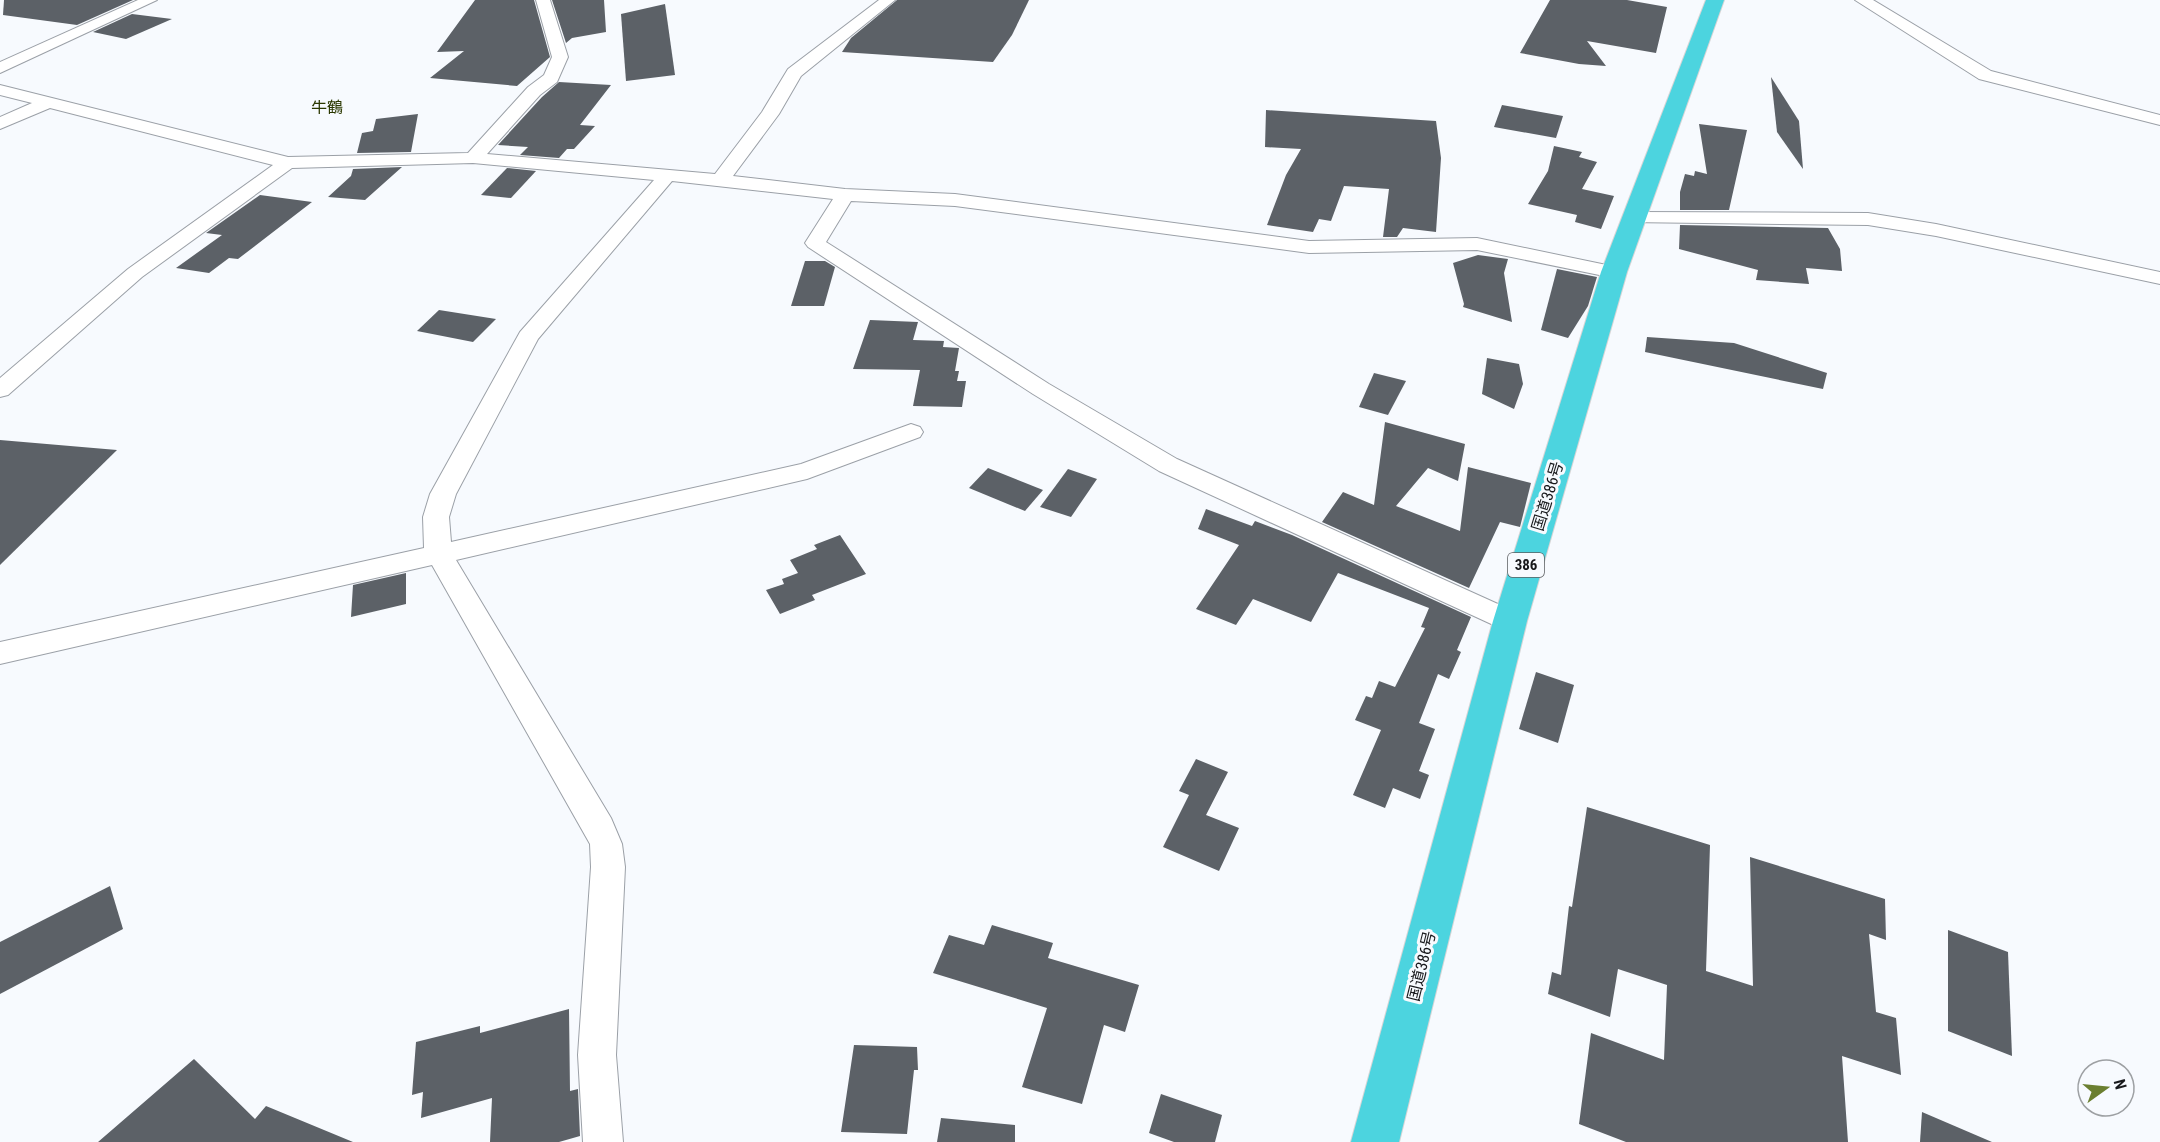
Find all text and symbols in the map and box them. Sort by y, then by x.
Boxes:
district label: 牛鶴 [311,98,343,117]
street label: 国道386号 [1528,459,1567,533]
road number: 386 [1508,553,1544,577]
street label: 国道386号 [1404,929,1439,1003]
north arrow [2076,1058,2136,1118]
text: N [2110,1077,2130,1091]

